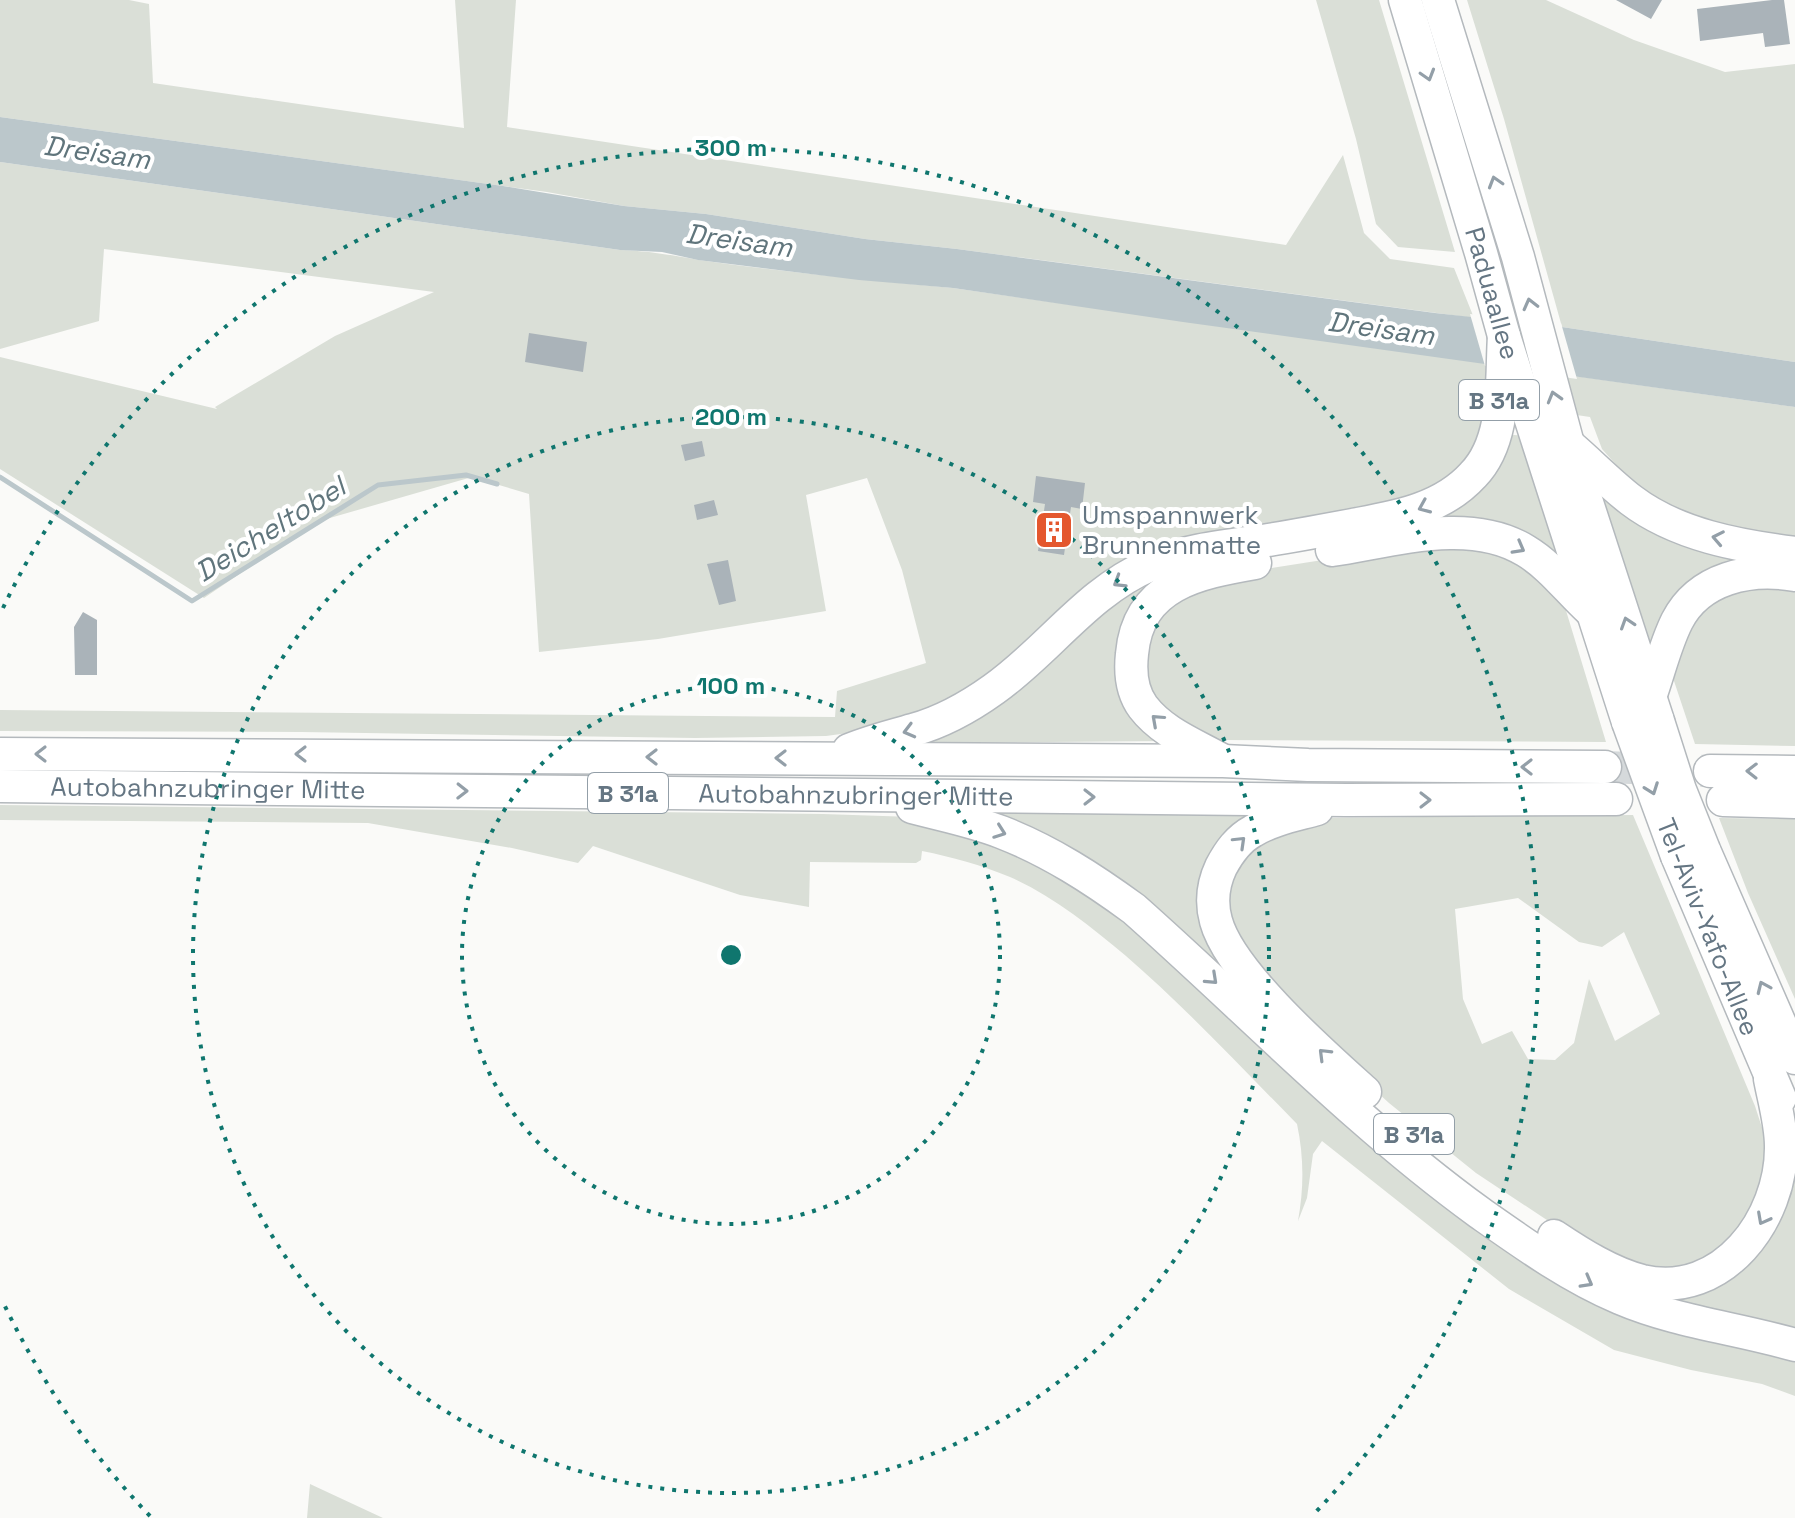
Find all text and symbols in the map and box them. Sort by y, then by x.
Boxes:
one-way arrow [1419,67,1435,81]
water label: Dreisam [42,127,153,177]
text: 300 m [695,132,767,163]
one-way arrow [1488,176,1504,190]
water label: Dreisam [684,215,795,265]
street label: Paduaallee [1457,223,1527,364]
one-way arrow [1522,297,1539,311]
water label: Dreisam [1326,303,1437,353]
road number: B 31a [1459,380,1539,420]
one-way arrow [1547,390,1564,404]
text: 200 m [695,401,767,432]
water label: Deicheltobel [188,467,354,589]
place label: Umspannwerk Brunnenmatte [1082,498,1261,562]
one-way arrow [1417,498,1432,514]
building icon: Umspannwerk Brunnenmatte [1033,509,1075,551]
one-way arrow [1712,531,1725,548]
one-way arrow [1510,538,1525,554]
one-way arrow [1113,573,1128,588]
one-way arrow [1620,616,1636,630]
text: 100 m [697,670,765,701]
one-way arrow [1151,715,1166,730]
one-way arrow [903,721,917,738]
one-way arrow [34,745,47,763]
one-way arrow [294,745,307,763]
one-way arrow [645,748,658,766]
one-way arrow [774,749,787,767]
one-way arrow [1520,758,1533,776]
one-way arrow [1745,762,1758,780]
street label: Autobahnzubringer Mitte [50,770,366,807]
road number: B 31a [588,773,668,813]
street label: Autobahnzubringer Mitte [698,776,1014,814]
one-way arrow [1643,781,1659,795]
one-way arrow [456,782,469,800]
one-way arrow [1083,788,1096,806]
one-way arrow [1419,791,1432,809]
street label: Tel-Aviv-Yafo-Allee [1649,813,1767,1041]
one-way arrow [992,822,1006,839]
one-way arrow [1231,837,1245,852]
centre of rings [717,941,745,969]
one-way arrow [1202,969,1217,983]
one-way arrow [1757,980,1773,995]
one-way arrow [1319,1049,1333,1063]
road number: B 31a [1374,1114,1454,1154]
one-way arrow [1758,1211,1773,1225]
one-way arrow [1579,1272,1593,1288]

